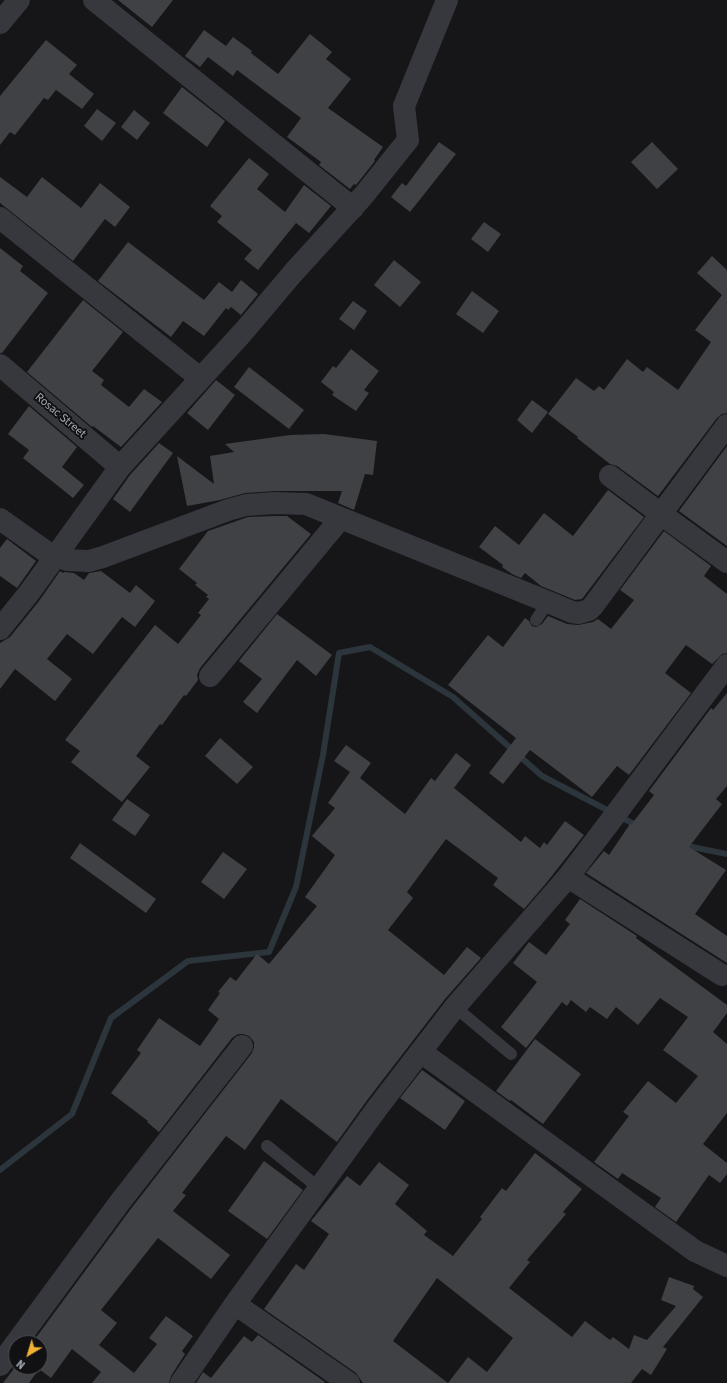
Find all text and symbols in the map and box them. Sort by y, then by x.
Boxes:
street label: Rosac Street [32,390,88,442]
north arrow [8,1335,48,1375]
text: N [13,1356,28,1372]

